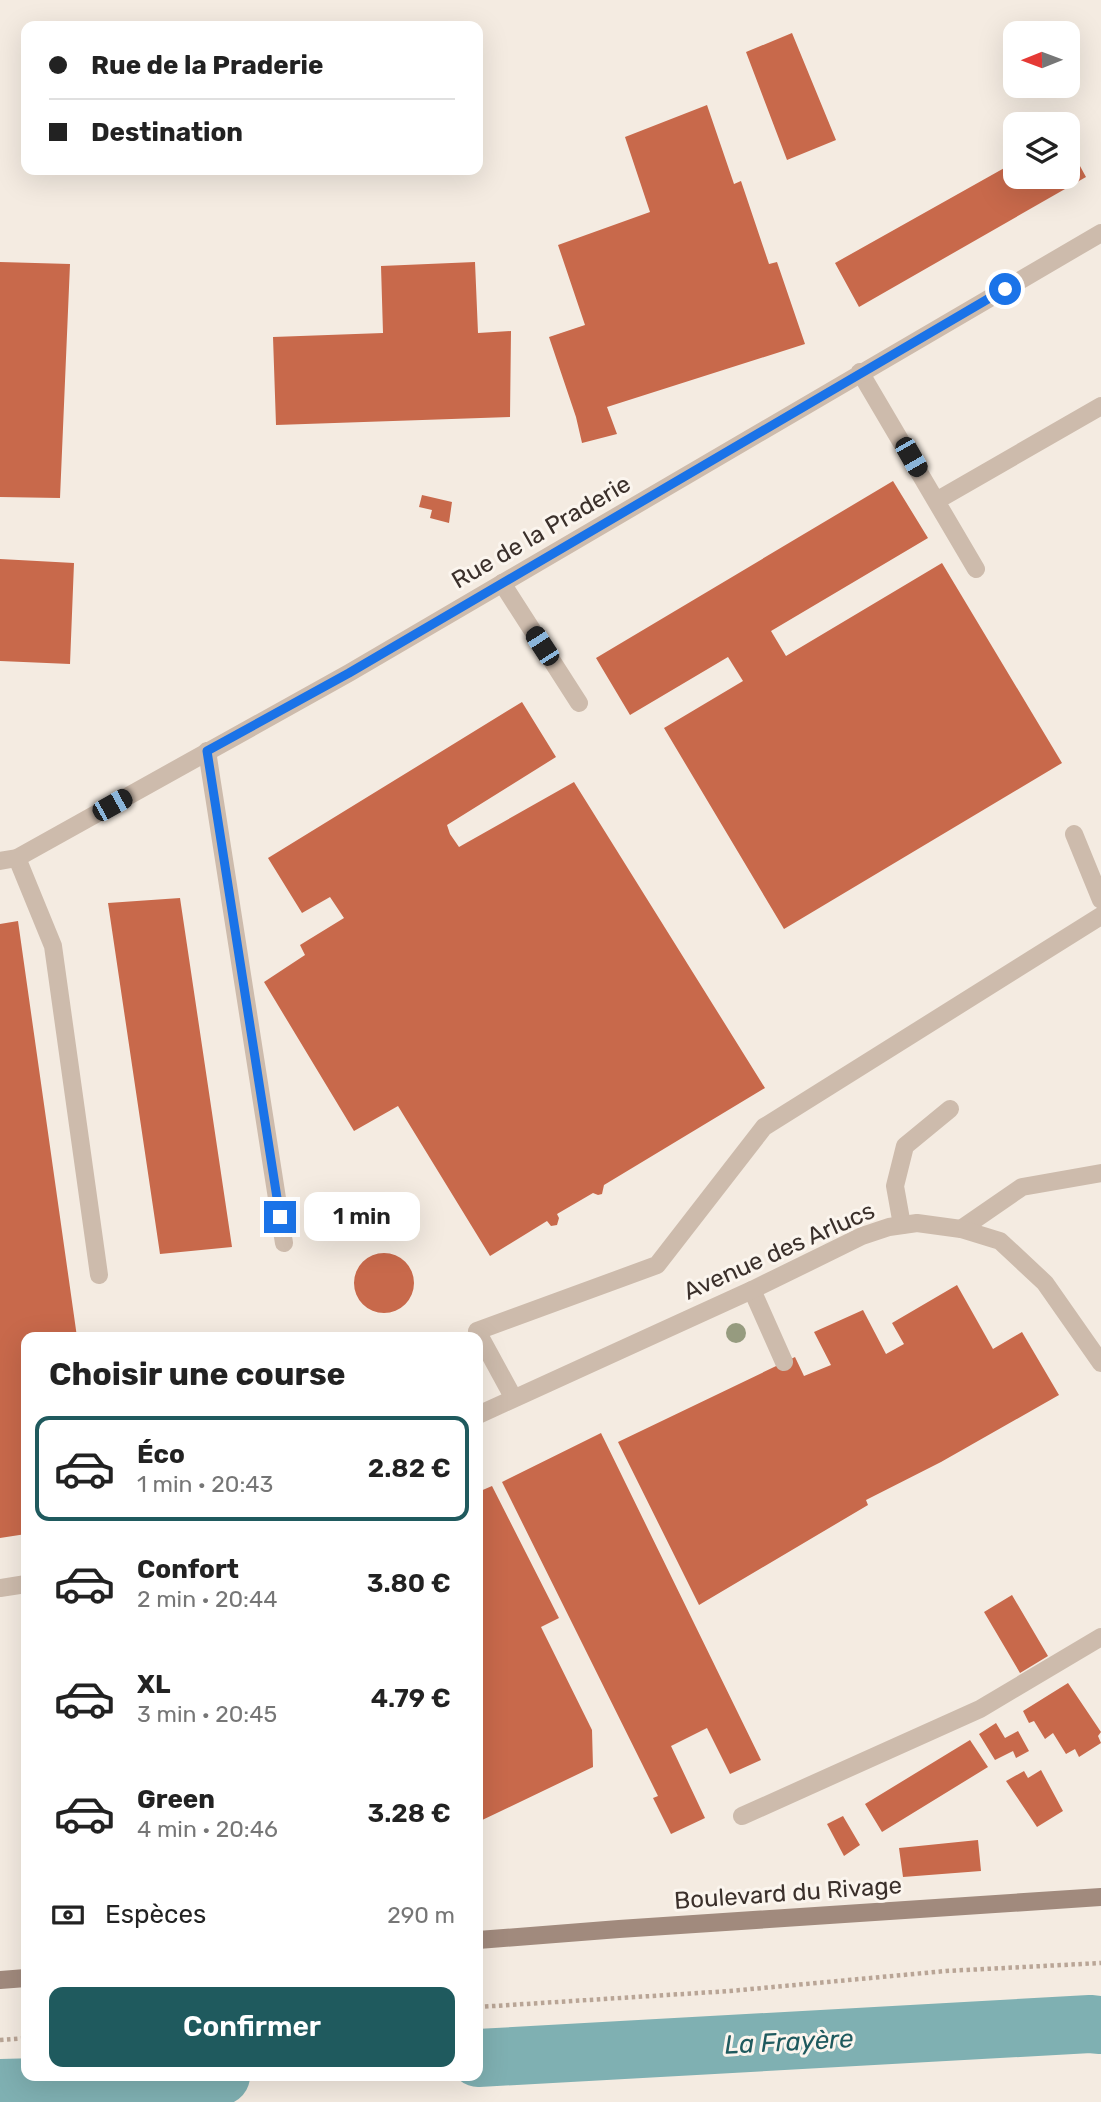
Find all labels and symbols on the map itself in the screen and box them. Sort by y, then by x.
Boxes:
north arrow [1003,21,1080,98]
route start [989,273,1021,305]
car [892,434,931,480]
street label: Rue de la Praderie [447,469,635,595]
car [522,623,563,669]
car [89,786,136,824]
callout: 1 min [304,1192,420,1242]
street label: Avenue des Arlucs [679,1196,879,1306]
route end [264,1201,296,1233]
street label: Boulevard du Rivage [673,1871,903,1915]
water label: La Frayère [724,2023,855,2061]

